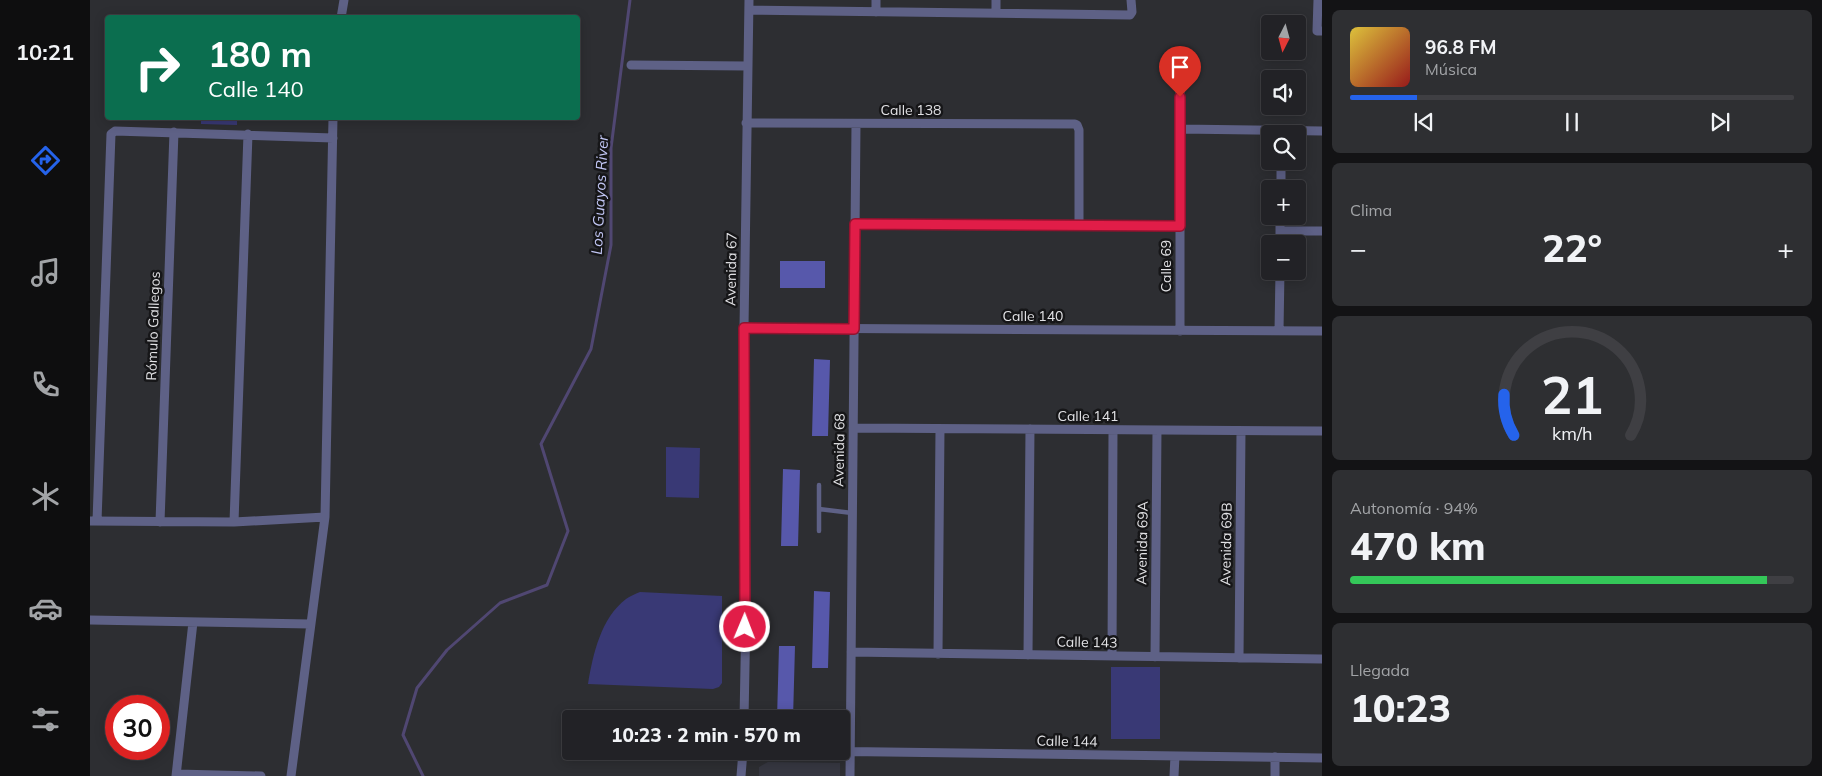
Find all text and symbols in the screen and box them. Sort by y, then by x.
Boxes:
north arrow [1261,15,1306,60]
map controls [1261,15,1306,280]
text: 180 m [208,32,312,76]
icon: right [125,35,190,100]
text: 96.8 FM [1425,35,1497,59]
text: 10:21 [16,38,74,66]
pin [1159,46,1201,97]
icon: arrive [1166,53,1194,81]
text: Música [1425,59,1477,79]
button: sound [1261,70,1306,115]
text: Calle 140 [208,75,304,103]
street label: Calle 138 [881,101,941,119]
icon: previous [1410,108,1438,136]
icon: pause [1558,108,1586,136]
icon: next [1706,108,1734,136]
button: search [1261,125,1306,170]
water label: Los Guayos River [587,134,612,255]
icon: directions [28,143,63,178]
button: + [1261,180,1306,225]
text: Clima [1350,200,1392,220]
text: 22° [1542,224,1602,272]
text: − [1350,231,1367,266]
text: + [1777,231,1794,266]
street label: Avenida 67 [721,232,741,306]
button: − [1261,235,1306,280]
street label: Calle 69 [1157,240,1175,292]
icon: music [28,255,63,290]
street label: Rómulo Gallegos [142,271,164,381]
street label: Calle 140 [1003,307,1063,325]
text: 21 [1541,362,1603,427]
icon: phone [28,367,63,402]
street label: Calle 141 [1058,407,1118,425]
street label: Avenida 68 [829,413,849,487]
text: km/h [1552,422,1592,444]
icon: climate [28,479,63,514]
text: Autonomía · 94% [1350,498,1478,518]
street label: Avenida 69A [1132,500,1152,585]
street label: Avenida 69B [1216,502,1236,586]
text: 470 km [1350,522,1486,570]
icon: car [28,591,63,626]
position arrow [718,600,770,652]
street label: Calle 143 [1056,632,1118,652]
text: Llegada [1350,660,1410,680]
text: 10:23 [1350,684,1451,732]
speed limit sign: 30 [105,695,170,760]
icon: filters [28,702,63,737]
text: 10:23 · 2 min · 570 m [611,723,801,747]
street label: Calle 144 [1036,731,1098,751]

